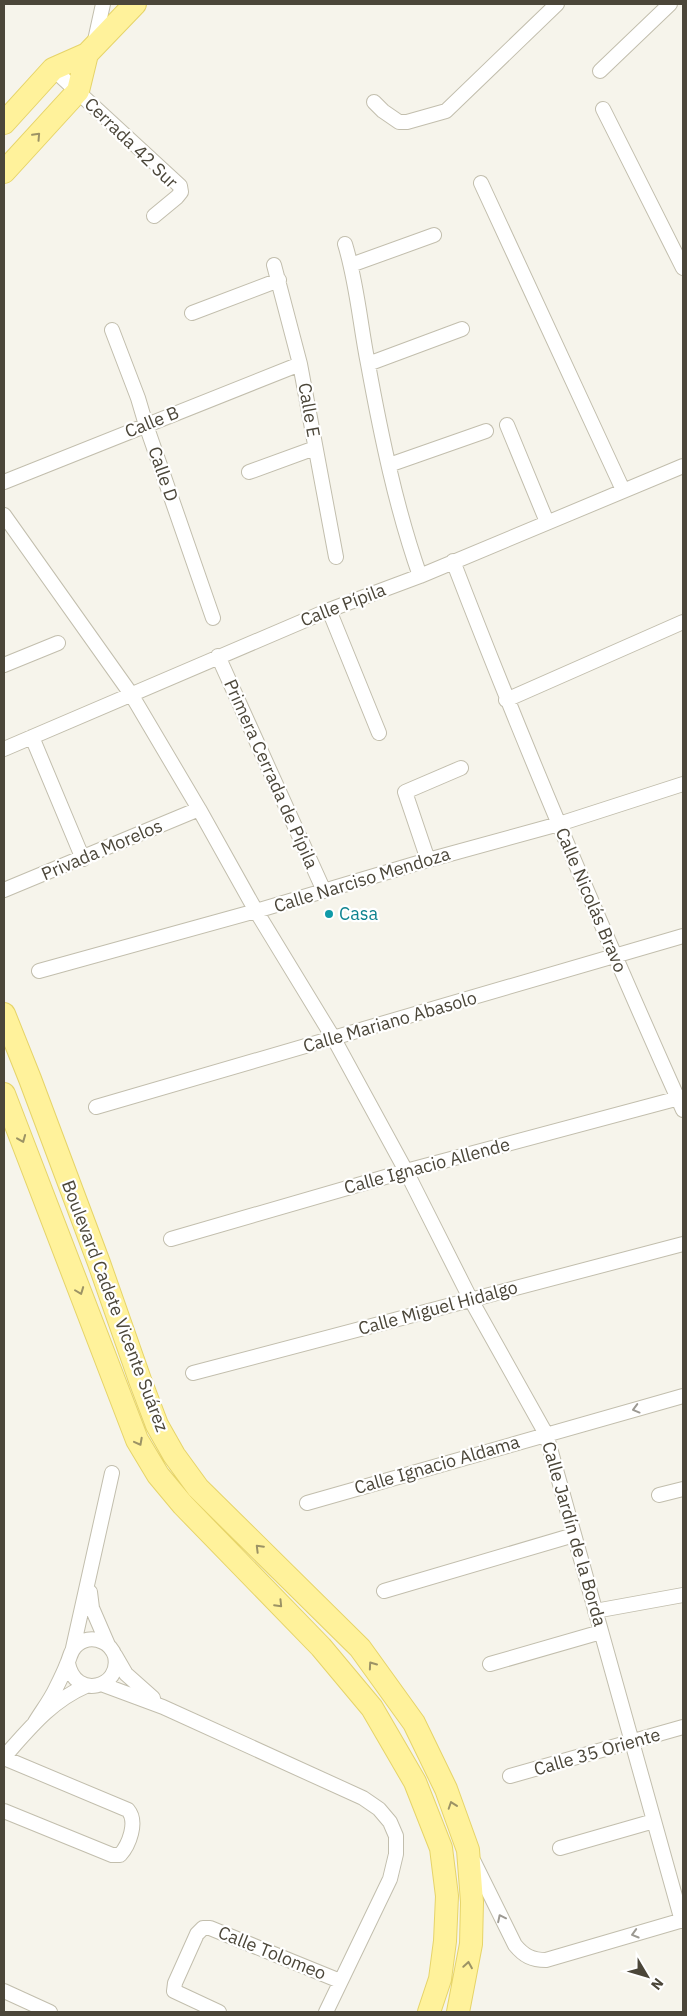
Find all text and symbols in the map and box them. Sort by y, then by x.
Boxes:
street label: Cerrada 42 Sur [80,92,183,193]
one-way arrow [31,133,40,142]
street label: Calle E [293,381,326,439]
street label: Calle B [121,400,182,443]
street label: Calle D [143,443,184,504]
street label: Calle Pípila [297,578,389,631]
street label: Primera Cerrada de Pípila [219,675,324,873]
street label: Privada Morelos [38,814,166,885]
street label: Calle Nicolás Bravo [551,824,632,976]
street label: Calle Narciso Mendoza [271,842,453,917]
place label: Casa [339,902,379,925]
marker: Casa [323,908,335,920]
street label: Calle Mariano Abasolo [300,986,479,1057]
street label: Calle Ignacio Allende [341,1132,512,1199]
one-way arrow [16,1134,26,1143]
street label: Boulevard Cadete Vicente Suárez [57,1177,174,1435]
street label: Calle Miguel Hidalgo [356,1275,520,1340]
one-way arrow [74,1286,84,1295]
one-way arrow [632,1403,641,1414]
street label: Calle Ignacio Aldama [352,1430,523,1499]
one-way arrow [133,1437,143,1446]
street label: Calle Jardín de la Borda [537,1439,612,1629]
one-way arrow [256,1545,265,1554]
one-way arrow [273,1598,282,1607]
one-way arrow [369,1661,378,1671]
street label: Calle 35 Oriente [531,1722,663,1781]
one-way arrow [448,1802,458,1810]
one-way arrow [497,1914,507,1923]
street label: Calle Tolomeo [215,1920,330,1985]
one-way arrow [631,1929,639,1939]
north arrow [622,1951,672,2001]
one-way arrow [462,1960,472,1969]
text: N [647,1974,667,1994]

